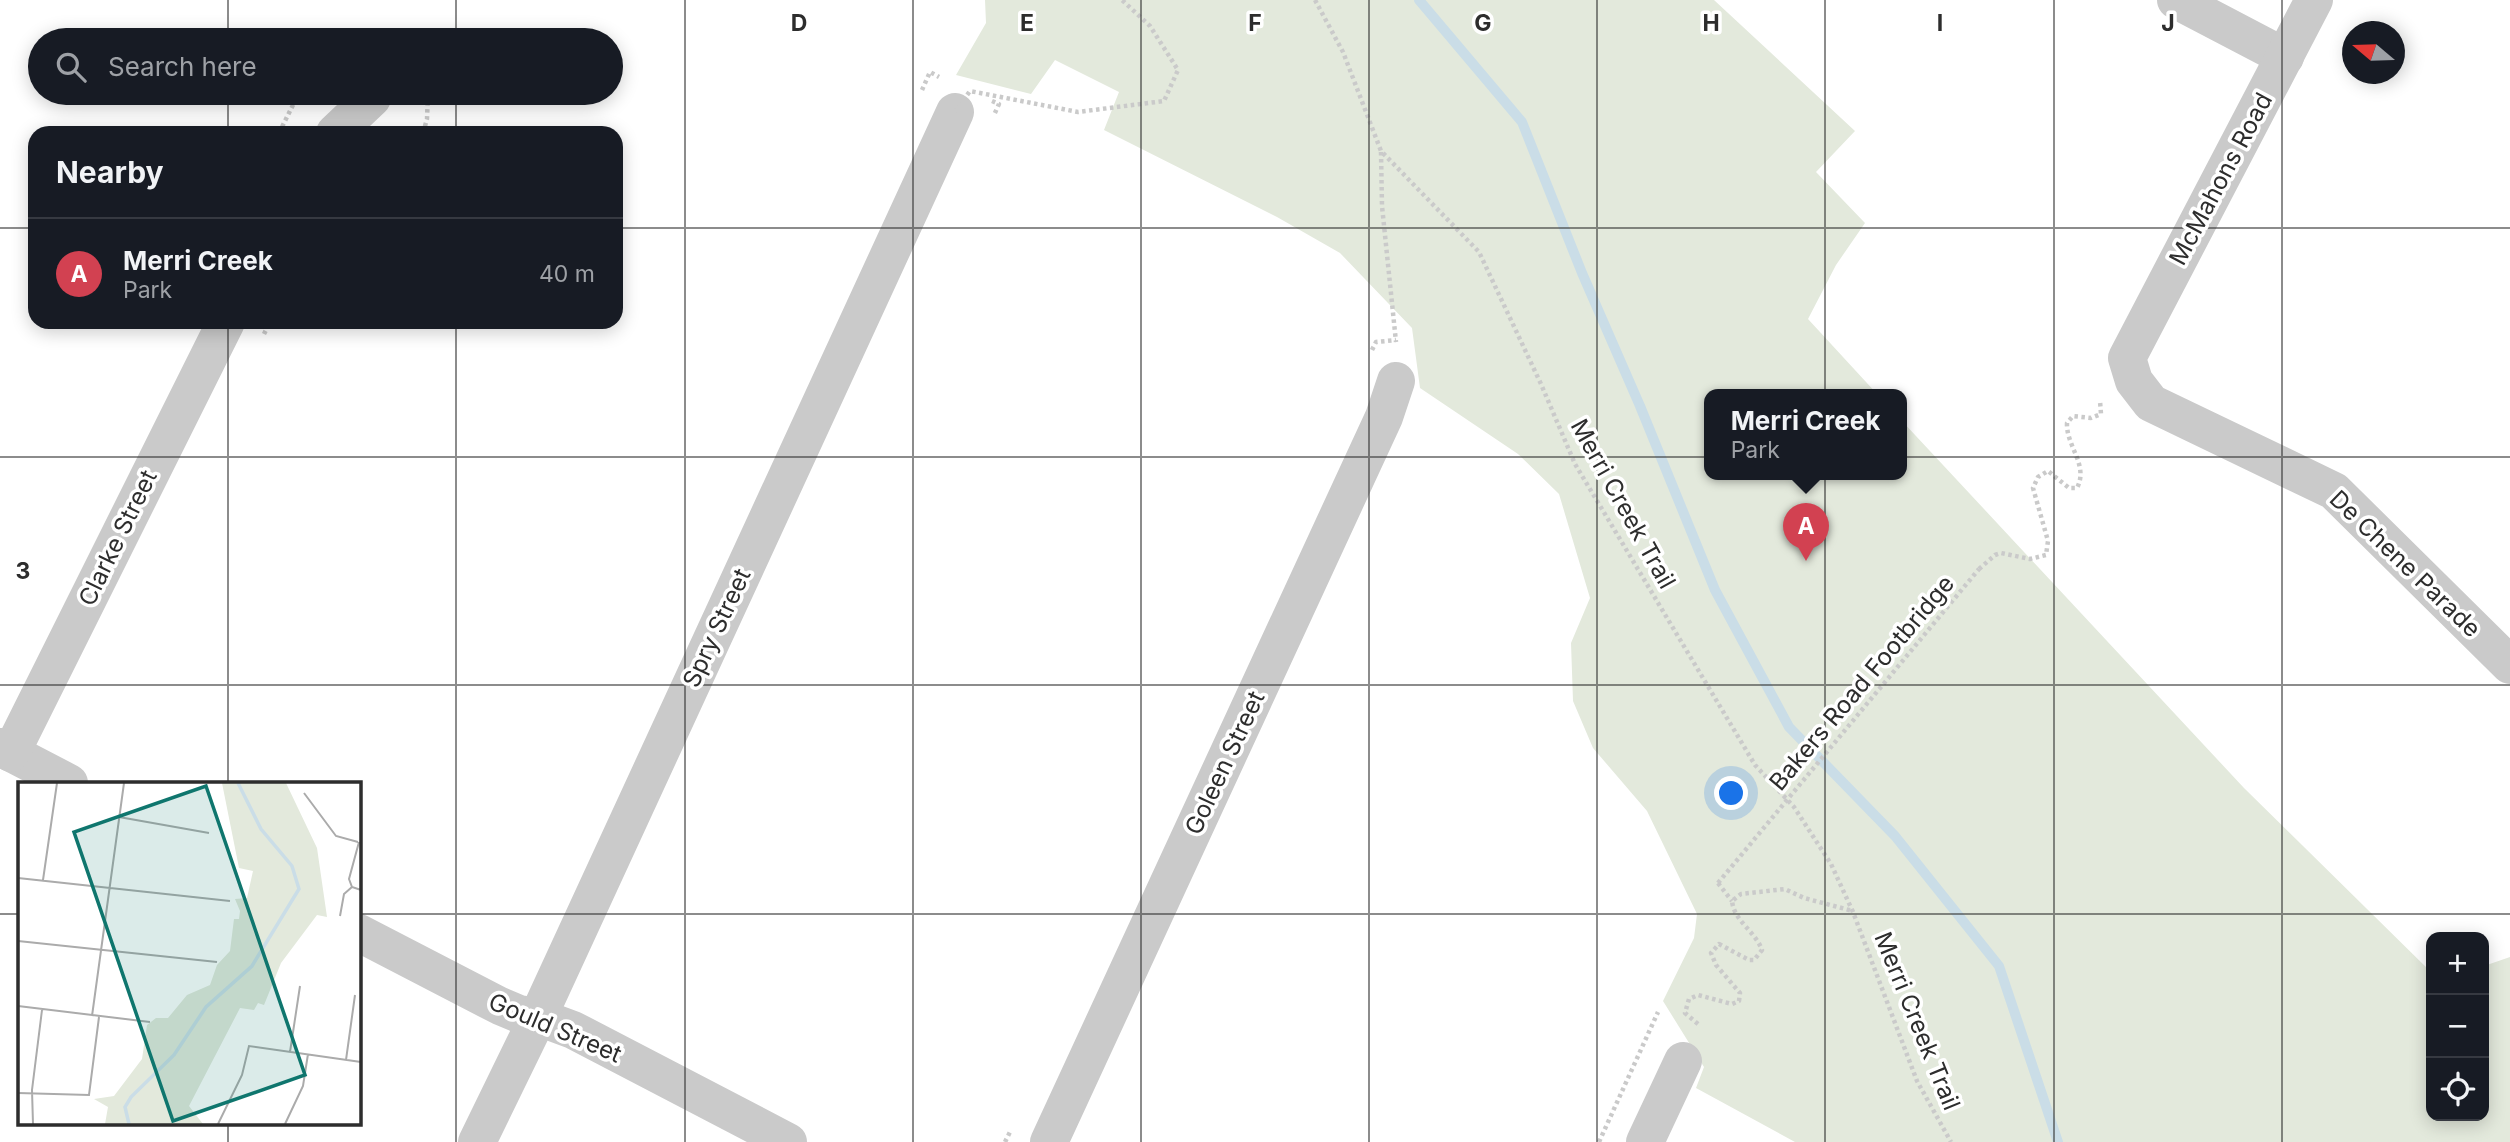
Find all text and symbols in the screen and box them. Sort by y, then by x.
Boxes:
text: D [791,9,807,37]
text: E [1020,9,1034,37]
text: F [1248,9,1262,37]
text: G [1474,9,1492,37]
text: H [1702,9,1720,37]
text: I [1937,9,1943,37]
text: J [2161,9,2175,37]
north arrow [2342,21,2405,84]
search box [28,28,623,105]
icon: search [52,48,90,86]
text: Search here [108,51,257,82]
street label: McMahons Road [2163,88,2278,270]
text: Nearby [56,154,164,190]
text: Merri Creek [123,245,273,276]
text: A [70,260,88,288]
text: 40 m [539,260,595,288]
text: Park [123,276,172,304]
popup [1704,389,1907,480]
text: Merri Creek [1731,405,1880,436]
street label: Merri Creek Trail [1565,414,1682,594]
text: Park [1731,436,1780,464]
street label: Clarke Street [72,465,163,610]
street label: De Chene Parade [2324,484,2487,643]
pin: A [1783,503,1829,561]
text: 3 [16,557,30,585]
street label: Spry Street [676,564,757,692]
street label: Bakers Road Footbridge [1763,569,1960,796]
street label: Goleen Street [1179,686,1270,839]
your location [1714,776,1748,810]
inset map [18,782,360,1124]
street label: Merri Creek Trail [1869,928,1966,1114]
map controls [2426,932,2489,1121]
button: + [2426,932,2489,995]
street label: Gould Street [484,987,626,1069]
button: − [2426,995,2489,1058]
button: locate [2426,1058,2489,1121]

